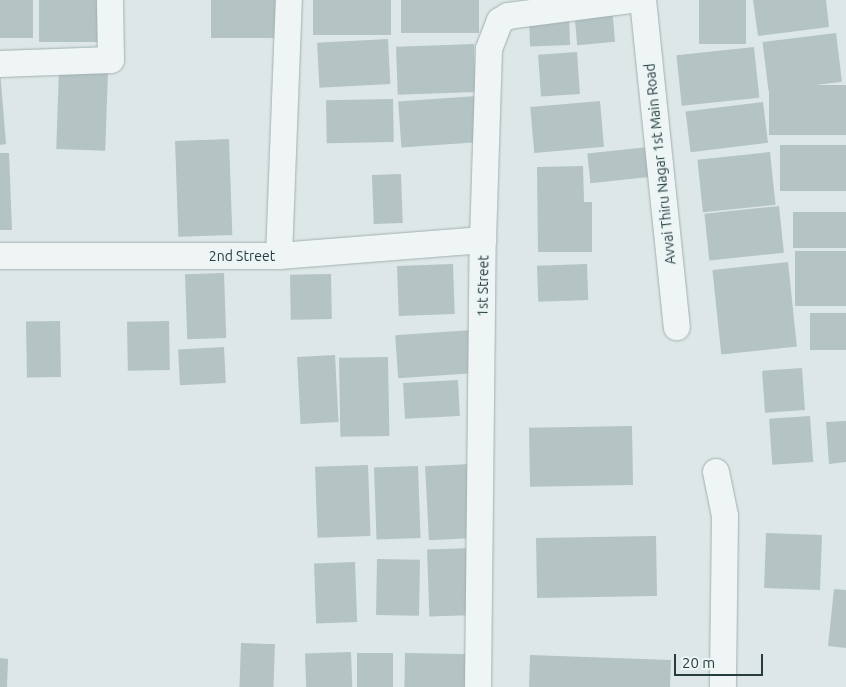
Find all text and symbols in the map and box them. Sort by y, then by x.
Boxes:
street label: Avvai Thiru Nagar 1st Main Road [641,63,679,265]
street label: 2nd Street [209,248,275,264]
street label: 1st Street [474,255,492,317]
scale bar [676,644,765,676]
text: 20 m [682,654,715,671]

